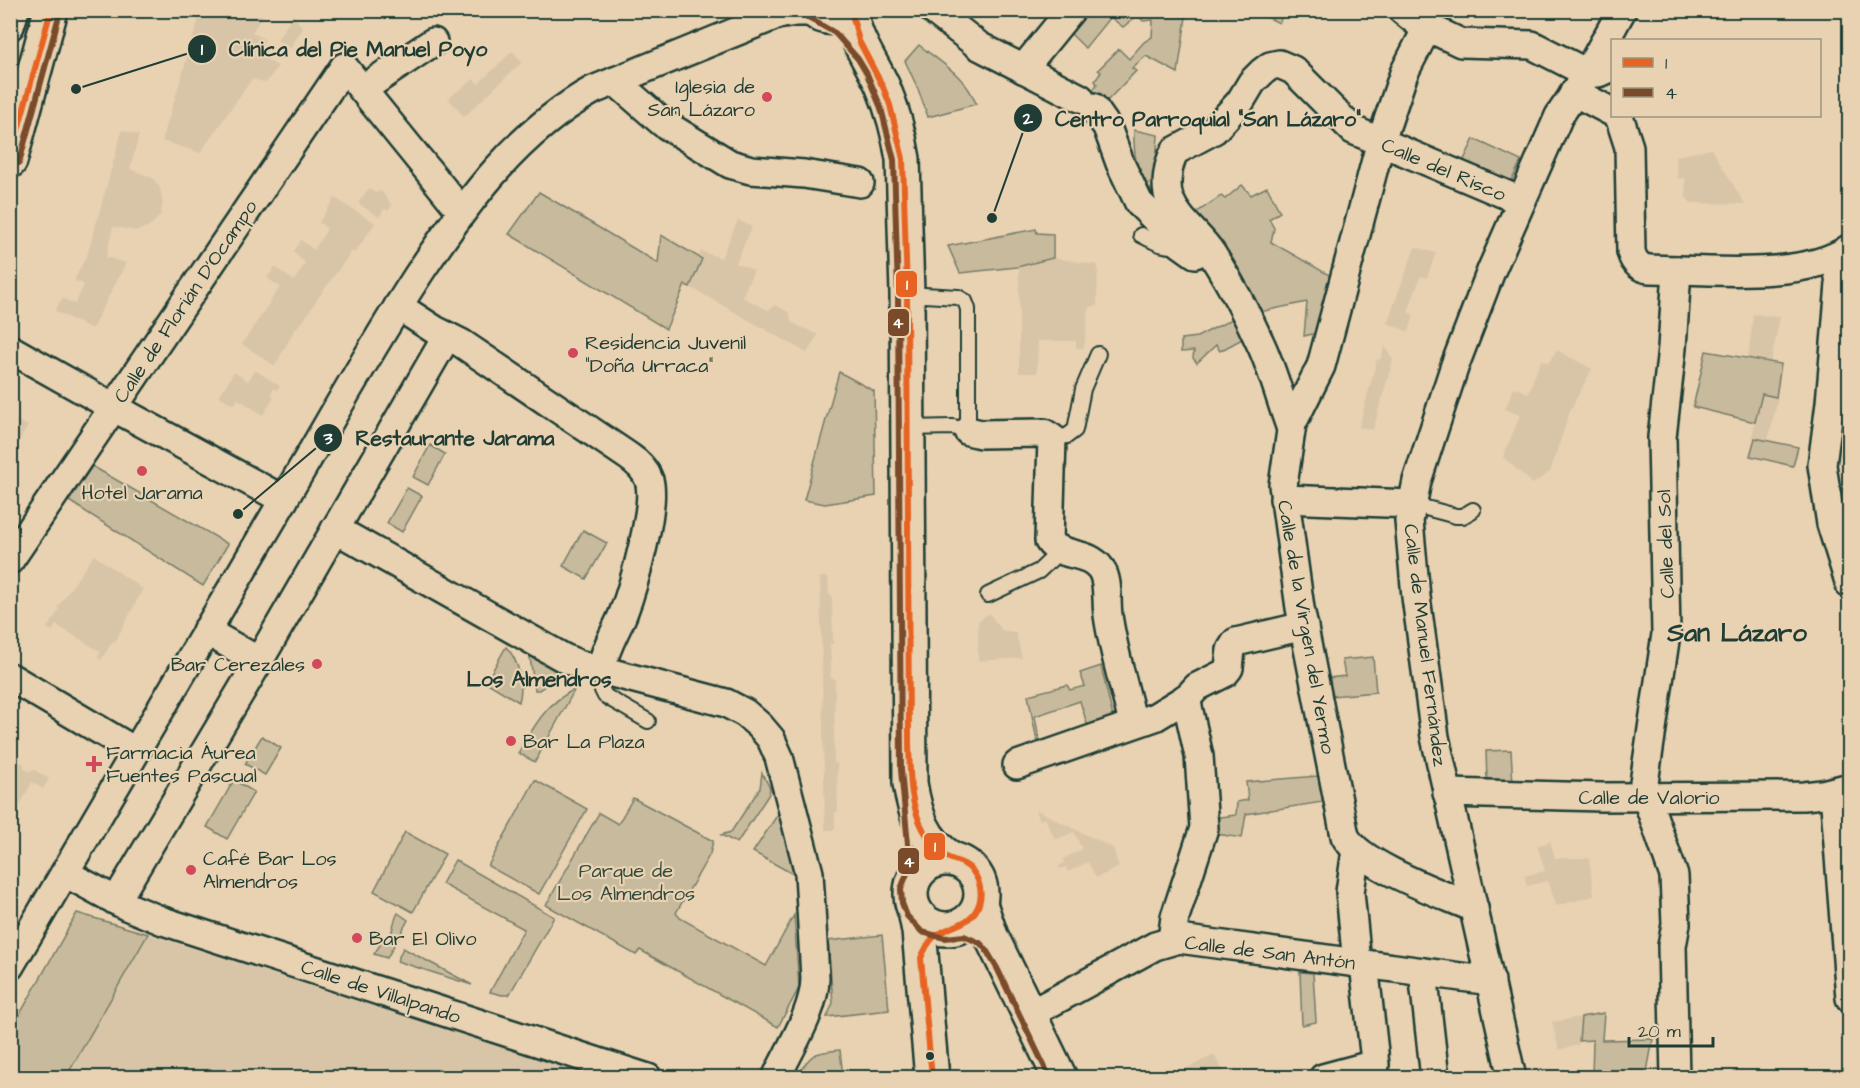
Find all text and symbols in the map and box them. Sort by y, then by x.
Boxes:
callout: Clínica del Pie Manuel Poyo [187,30,499,69]
text: Clínica del Pie Manuel Poyo [229,35,487,67]
text: 1 [201,37,204,62]
legend [1611,39,1821,117]
text: 1 [1665,51,1667,76]
place label: Iglesia de San Lázaro [648,73,755,124]
text: 4 [1665,81,1677,106]
marker: Iglesia de San Lázaro [760,90,774,104]
callout: Centro Parroquial "San Lázaro" [1013,99,1372,138]
text: Centro Parroquial "San Lázaro" [1055,105,1361,135]
text: 2 [1022,106,1034,131]
street label: Calle del Risco [1377,131,1510,209]
street label: Calle de Florián D'Ocampo [107,194,264,409]
line badge: 1 [895,270,918,298]
text: 1 [906,274,909,296]
line badge: 4 [887,308,910,337]
text: 4 [893,312,904,334]
place label: Residencia Juvenil "Doña Urraca" [585,329,746,380]
marker: Residencia Juvenil "Doña Urraca" [566,346,580,360]
callout: Restaurante Jarama [313,418,566,457]
text: Restaurante Jarama [356,424,555,453]
text: 3 [322,426,333,451]
marker: Hotel Jarama [135,464,149,478]
place label: Hotel Jarama [81,479,203,507]
street label: Calle del Sol [1650,489,1682,599]
street label: Calle de la Virgen del Yermo [1269,498,1342,756]
street label: Calle de Manuel Fernández [1396,522,1454,768]
district label: San Lázaro [1666,615,1807,651]
place label: Bar Cerezales [171,651,305,679]
marker: Bar Cerezales [310,657,324,671]
district label: Los Almendros [467,665,612,694]
place label: Bar La Plaza [523,728,645,756]
marker: Bar La Plaza [504,734,518,748]
place label: Farmacia Áurea Fuentes Pascual [106,739,257,790]
marker: Farmacia Áurea Fuentes Pascual [87,757,101,771]
street label: Calle de Valorio [1579,784,1719,812]
line badge: 1 [923,832,946,861]
text: 1 [934,836,937,858]
place label: Café Bar Los Almendros [203,845,337,896]
line badge: 4 [897,847,920,875]
text: 4 [904,851,915,873]
park label: Parque de Los Almendros [557,857,695,908]
marker: Café Bar Los Almendros [184,863,198,877]
place label: Bar El Olivo [369,925,477,953]
street label: Calle de San Antón [1183,929,1357,977]
marker: Bar El Olivo [350,931,364,945]
street label: Calle de Villalpando [297,953,464,1031]
scale bar [1629,1010,1713,1048]
text: 20 m [1638,1019,1681,1044]
unlabelled marker [924,1050,936,1062]

